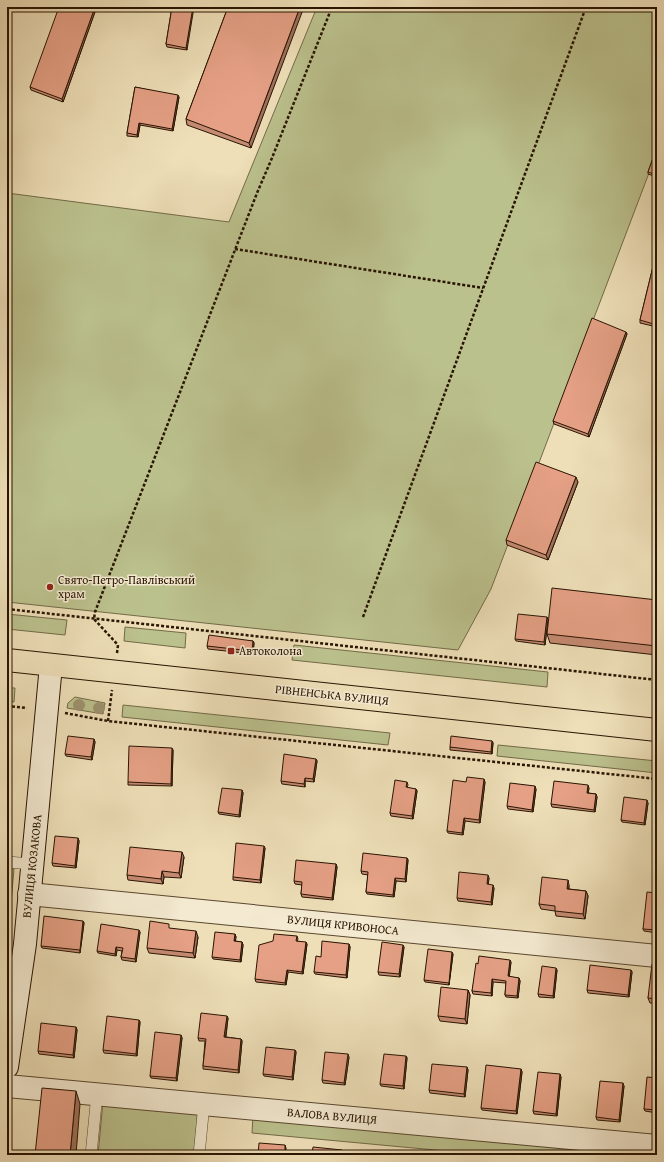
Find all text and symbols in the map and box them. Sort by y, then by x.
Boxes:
place label: Свято-Петро-Павлівський храм [58,571,195,602]
marker: Свято-Петро-Павлівський храм [45,582,55,592]
place label: Автоколона [239,642,302,659]
marker: Автоколона [226,646,236,656]
street label: РІВНЕНСЬКА ВУЛИЦЯ [274,680,390,709]
street label: ВУЛИЦЯ КОЗАКОВА [18,813,45,919]
street label: ВУЛИЦЯ КРИВОНОСА [286,910,400,939]
street label: ВАЛОВА ВУЛИЦЯ [286,1103,378,1128]

